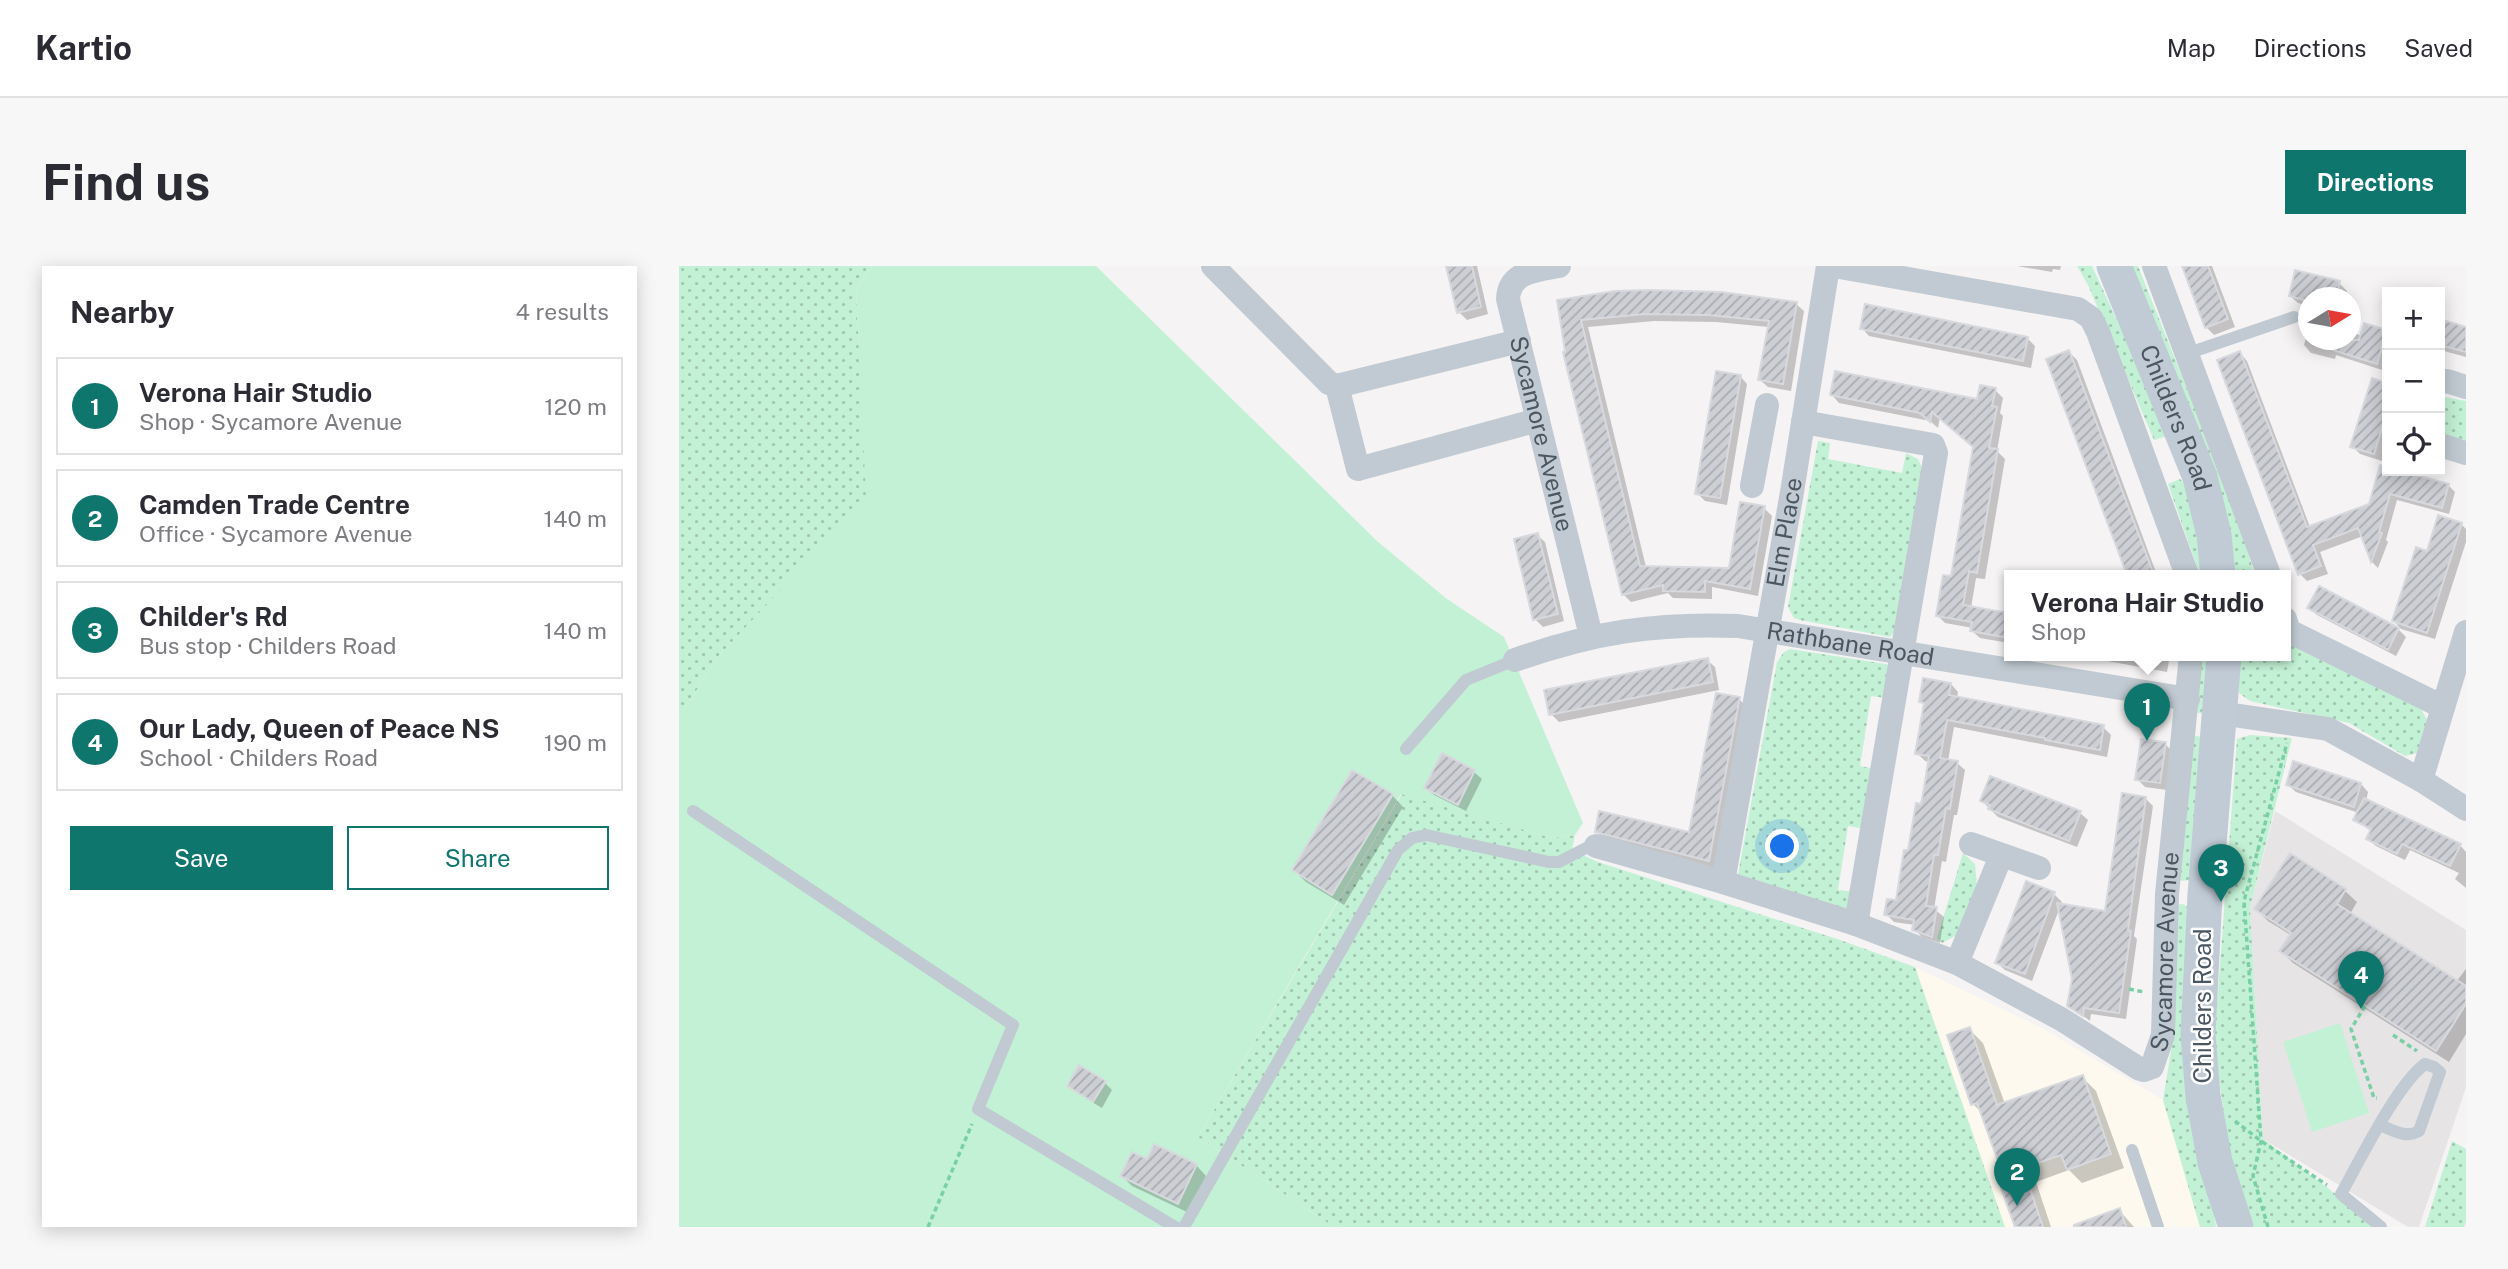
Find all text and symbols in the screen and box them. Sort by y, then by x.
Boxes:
text: Kartio [35,29,132,67]
text: Map [2167,34,2216,62]
text: Directions [2254,34,2366,62]
text: Saved [2404,34,2473,62]
button: Directions [2285,150,2466,214]
text: Find us [42,153,210,211]
north arrow [2298,287,2361,350]
map controls [2382,287,2445,476]
button: + [2382,287,2445,350]
text: Nearby [70,294,174,330]
text: 4 results [515,298,609,325]
street label: Sycamore Avenue [1505,333,1580,534]
street label: Childers Road [2135,340,2218,493]
button: − [2382,350,2445,413]
text: Verona Hair Studio [139,377,372,408]
text: 1 [90,393,100,420]
text: 120 m [544,393,607,420]
text: Shop · Sycamore Avenue [139,408,402,435]
button: locate [2382,413,2445,476]
street label: Elm Place [1760,476,1807,589]
text: Camden Trade Centre [139,489,410,520]
text: 2 [88,505,102,532]
text: 140 m [544,505,607,532]
text: Office · Sycamore Avenue [139,520,413,547]
popup [2004,570,2291,661]
text: Verona Hair Studio [2031,587,2264,618]
text: Childer's Rd [139,601,288,632]
street label: Rathbane Road [1765,616,1936,671]
text: 3 [87,617,103,644]
text: 140 m [544,617,607,644]
text: Shop [2031,618,2086,645]
text: Bus stop · Childers Road [139,632,396,659]
pin: 1 [2124,683,2170,741]
text: Our Lady, Queen of Peace NS [139,713,499,744]
text: 4 [87,729,103,756]
text: 190 m [544,729,607,756]
text: School · Childers Road [139,744,378,771]
button: Save [70,826,333,890]
button: Share [347,826,609,890]
your location [1765,829,1799,863]
pin: 3 [2198,844,2244,902]
street label: Sycamore Avenue [2143,850,2184,1055]
street label: Childers Road [2188,928,2216,1084]
pin: 4 [2338,951,2384,1009]
pin: 2 [1994,1148,2040,1206]

